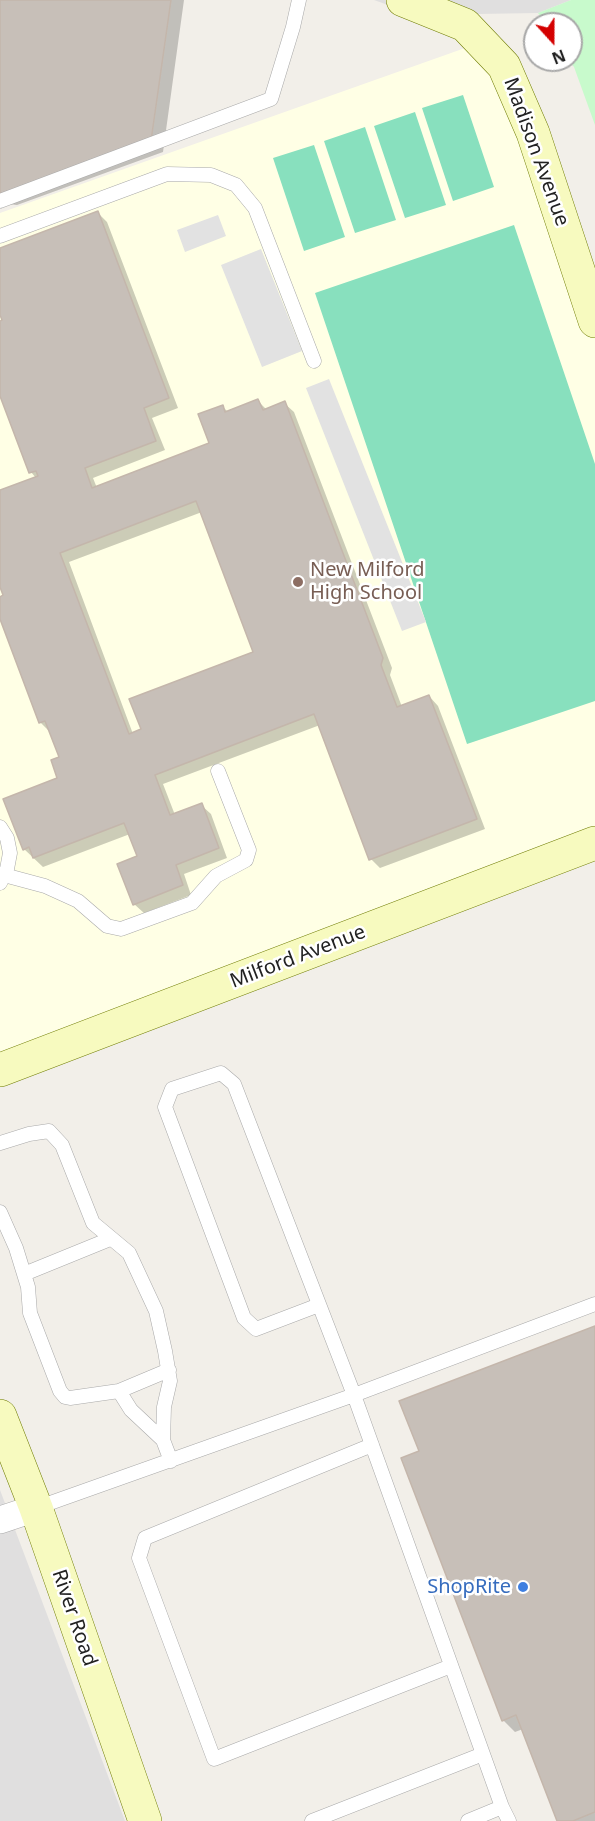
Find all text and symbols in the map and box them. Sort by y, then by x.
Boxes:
north arrow [523,12,583,72]
text: N [549,44,569,70]
street label: Madison Avenue [498,74,574,230]
place label: New Milford High School [310,558,425,605]
marker: New Milford High School [291,575,305,589]
street label: Milford Avenue [227,920,369,994]
street label: River Road [46,1567,102,1669]
place label: ShopRite [427,1575,511,1599]
marker: ShopRite [516,1580,530,1594]

